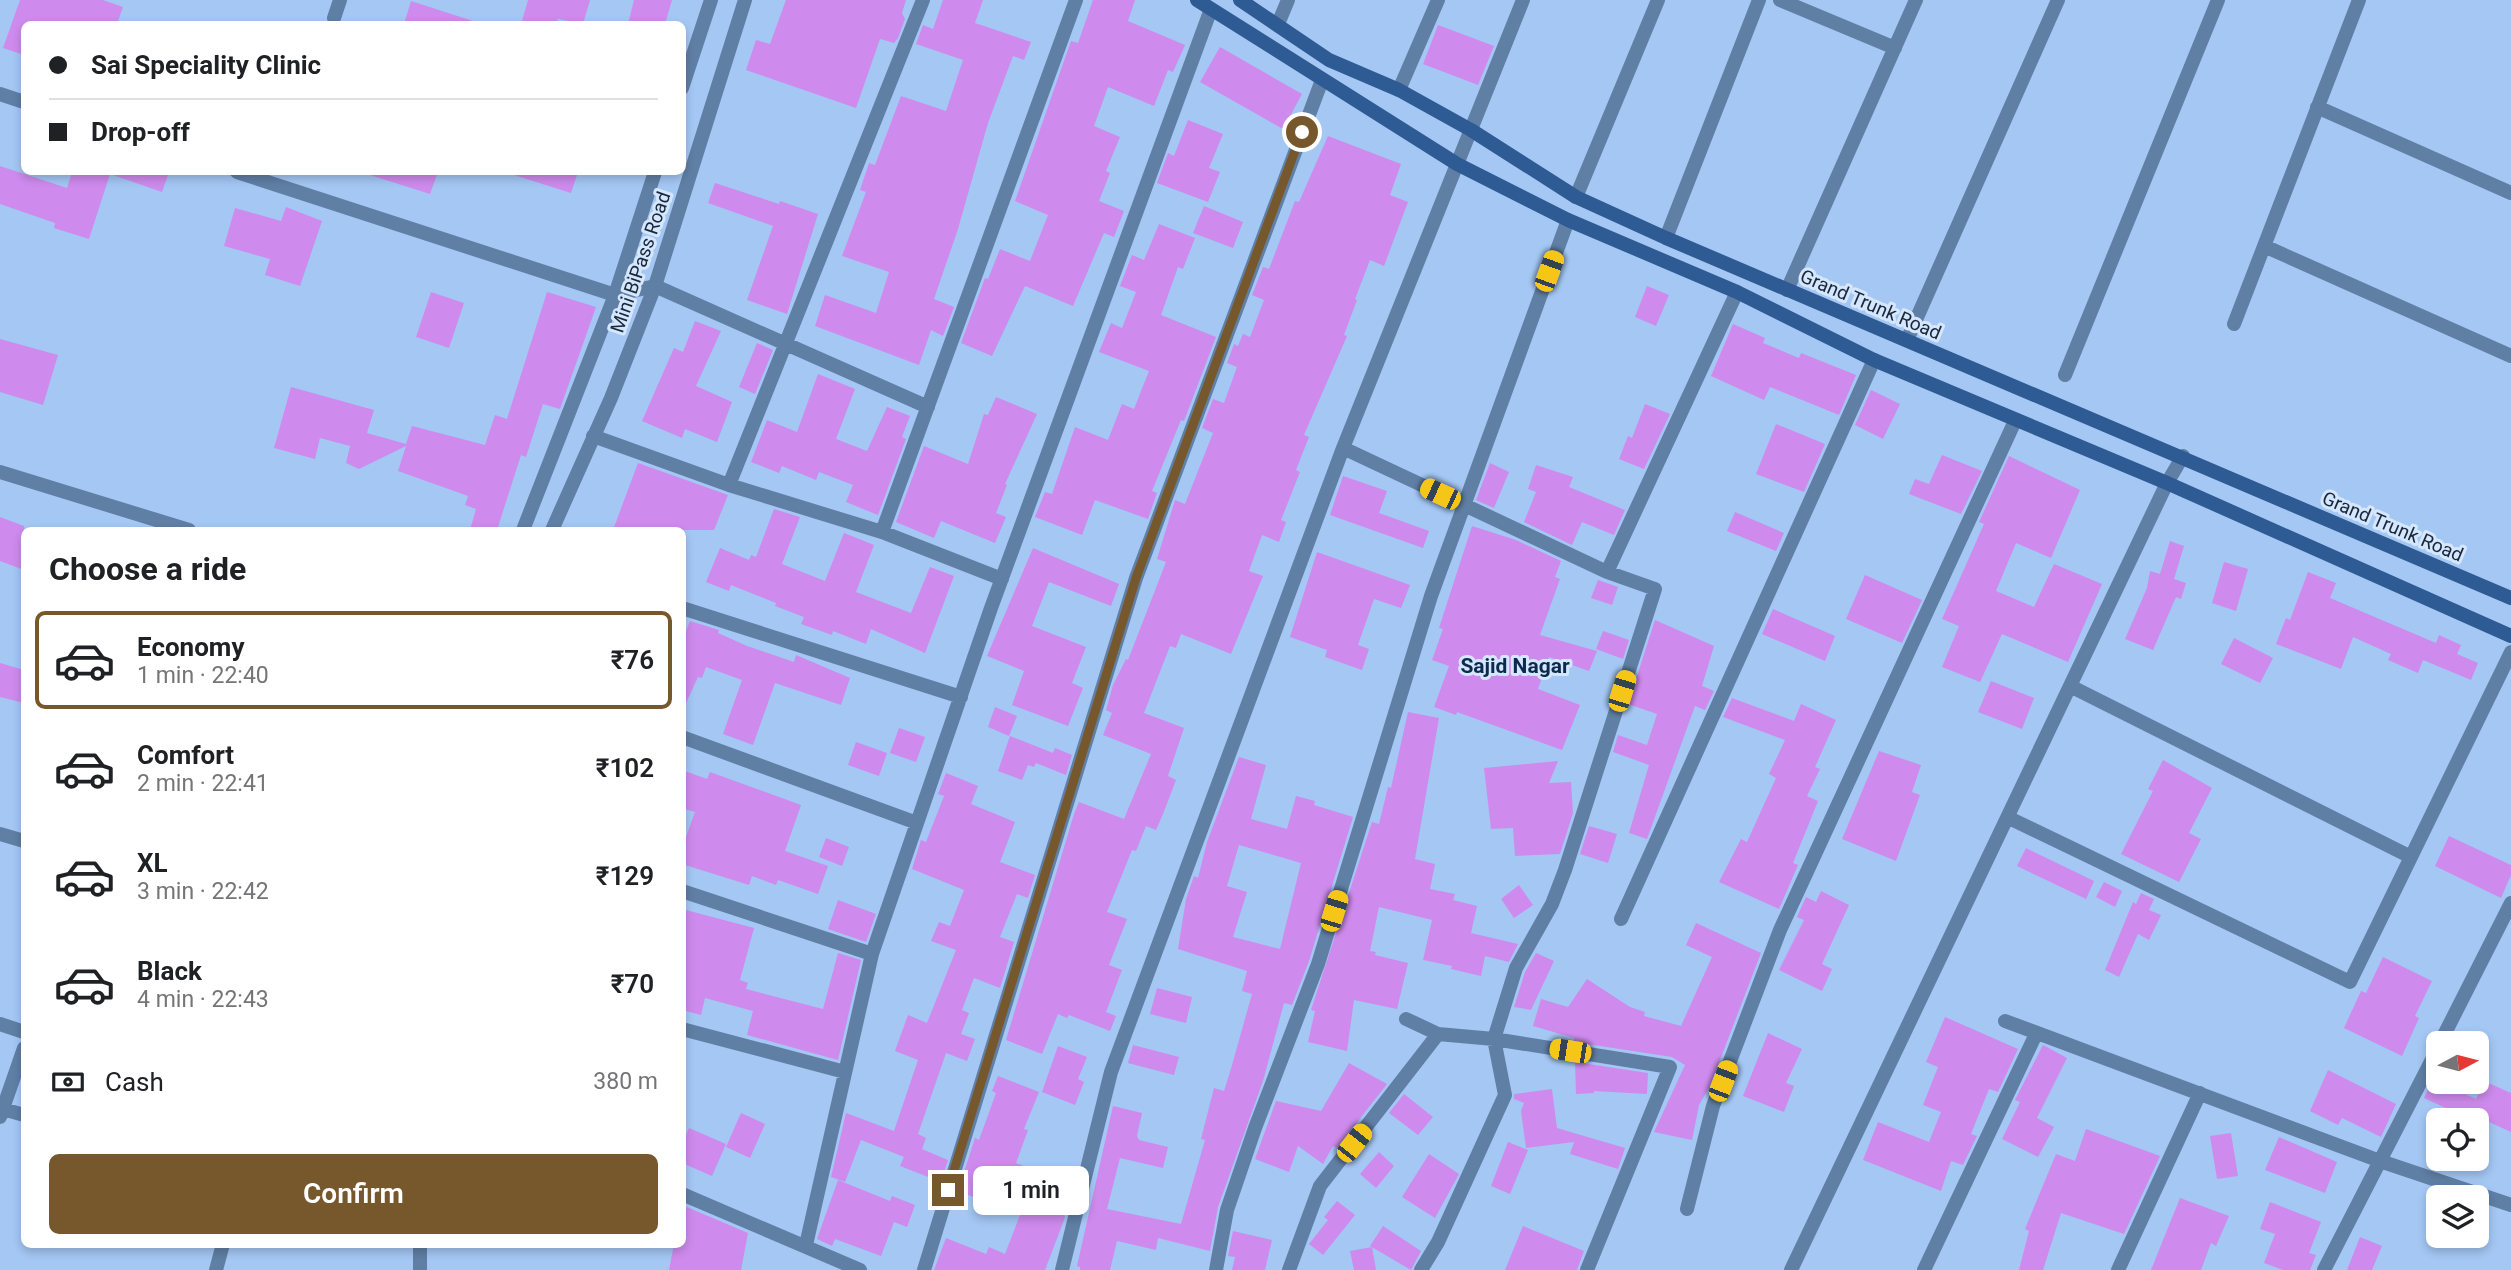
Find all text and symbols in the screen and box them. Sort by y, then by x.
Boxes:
text: Sai Speciality Clinic [91,50,321,80]
route start [1286,116,1318,148]
text: Drop-off [91,117,190,147]
street label: Mini BiPass Road [606,189,675,336]
car [1532,248,1567,294]
street label: Grand Trunk Road [1797,264,1945,345]
car [1417,476,1464,512]
street label: Grand Trunk Road [2319,486,2467,567]
text: Choose a ride [49,550,246,588]
icon: car [53,629,116,692]
text: Economy [137,632,244,662]
text: ₹76 [611,645,654,675]
district label: Sajid Nagar [1460,654,1570,678]
text: 1 min · 22:40 [137,662,269,689]
car [1606,668,1639,714]
icon: car [53,737,116,800]
text: Comfort [137,740,234,770]
text: ₹102 [596,753,654,783]
text: 2 min · 22:41 [137,770,269,797]
icon: car [53,845,116,908]
text: XL [137,848,168,878]
text: ₹129 [596,861,654,891]
text: 3 min · 22:42 [137,878,269,905]
car [1318,888,1351,934]
icon: car [53,953,116,1016]
text: Black [137,956,202,986]
text: ₹70 [611,969,654,999]
text: 4 min · 22:43 [137,986,269,1013]
north arrow [2426,1031,2488,1094]
map controls [2426,1031,2489,1248]
car [1548,1037,1593,1065]
car [1706,1058,1741,1104]
icon: cash [49,1063,87,1101]
text: Cash [105,1067,164,1097]
text: 380 m [593,1068,658,1095]
button: locate [2426,1108,2489,1171]
car [1333,1120,1376,1166]
button: Confirm [49,1154,658,1234]
callout: 1 min [972,1166,1088,1214]
route end [932,1174,964,1206]
text: 1 min [1002,1177,1060,1204]
button: layers [2426,1185,2489,1248]

